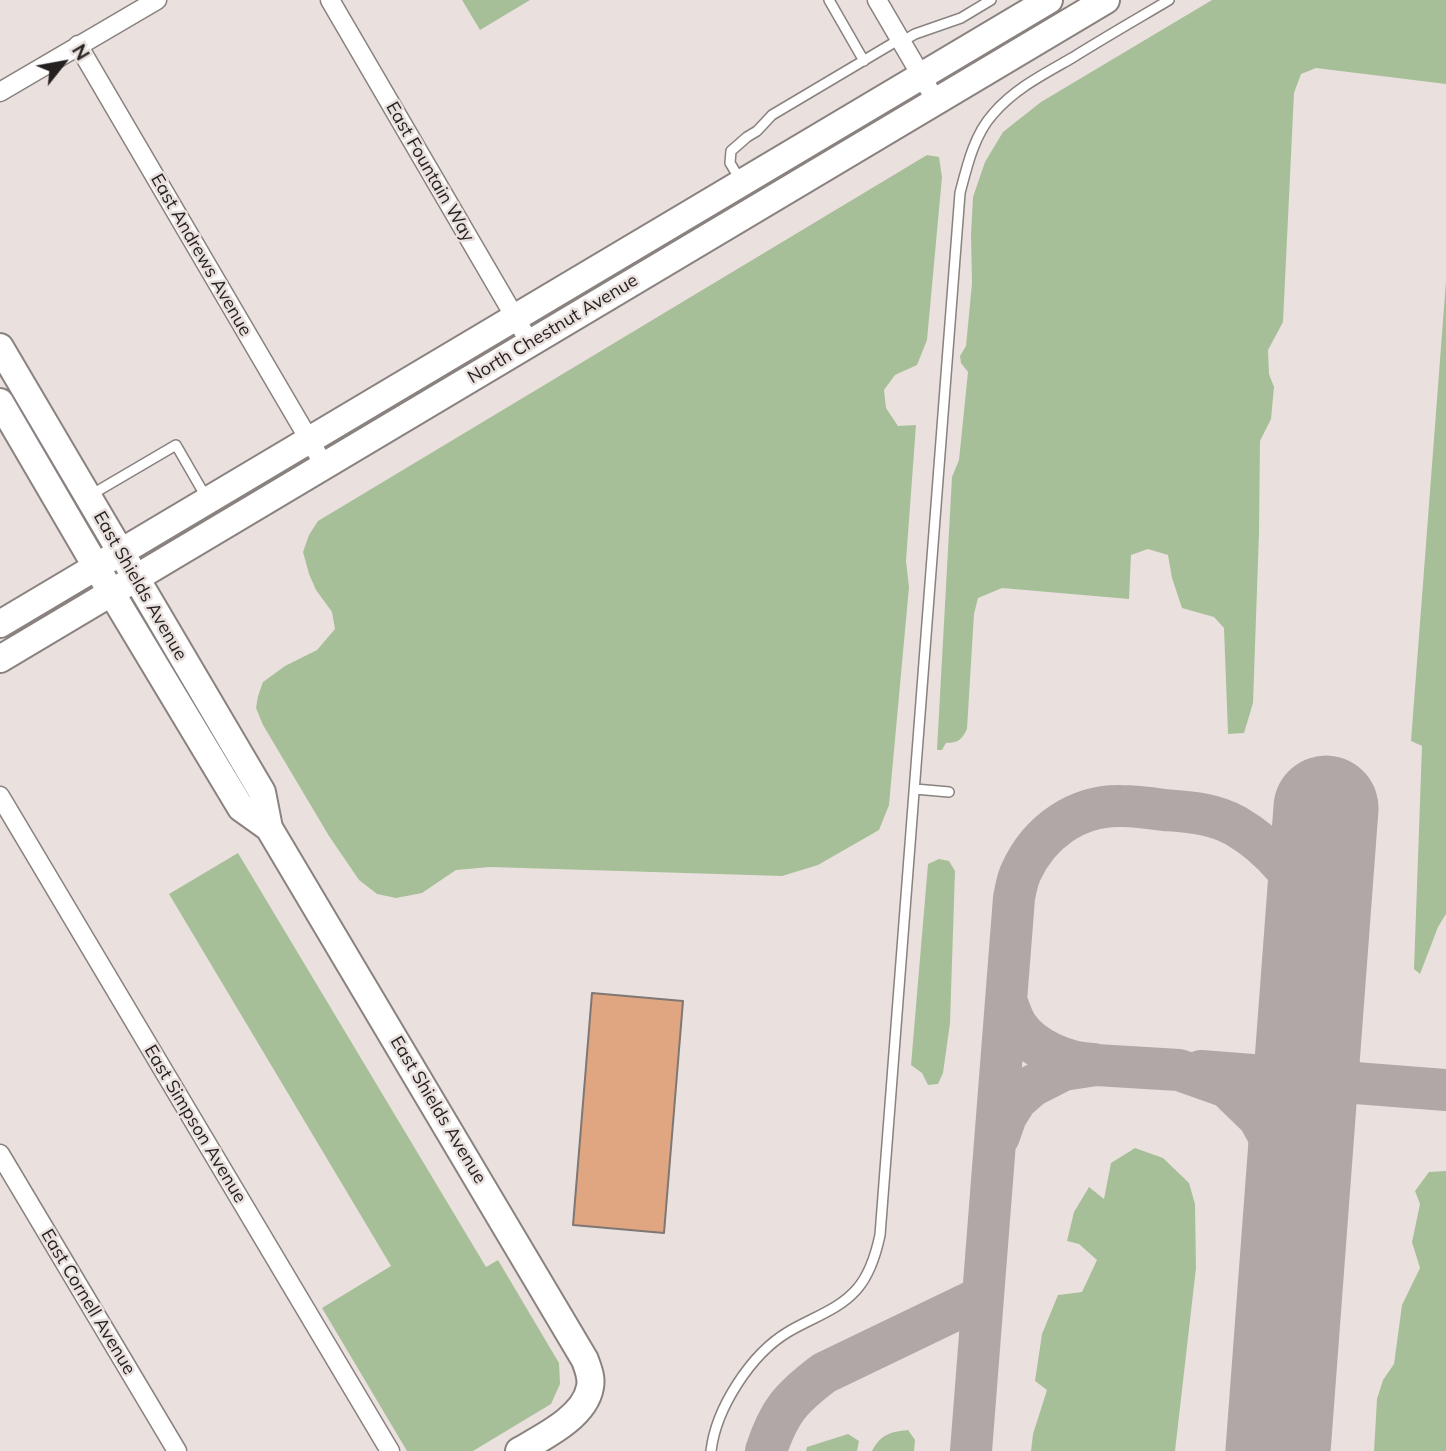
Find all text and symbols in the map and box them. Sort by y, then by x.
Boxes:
north arrow [28,28,98,98]
text: N [67,40,95,65]
street label: East Fountain Way [381,98,479,246]
street label: East Andrews Avenue [146,170,256,340]
street label: North Chestnut Avenue [464,270,642,388]
street label: East Shields Avenue [89,508,191,664]
street label: East Shields Avenue [385,1032,491,1188]
street label: East Simpson Avenue [139,1041,251,1207]
street label: East Cornell Avenue [36,1225,140,1379]

